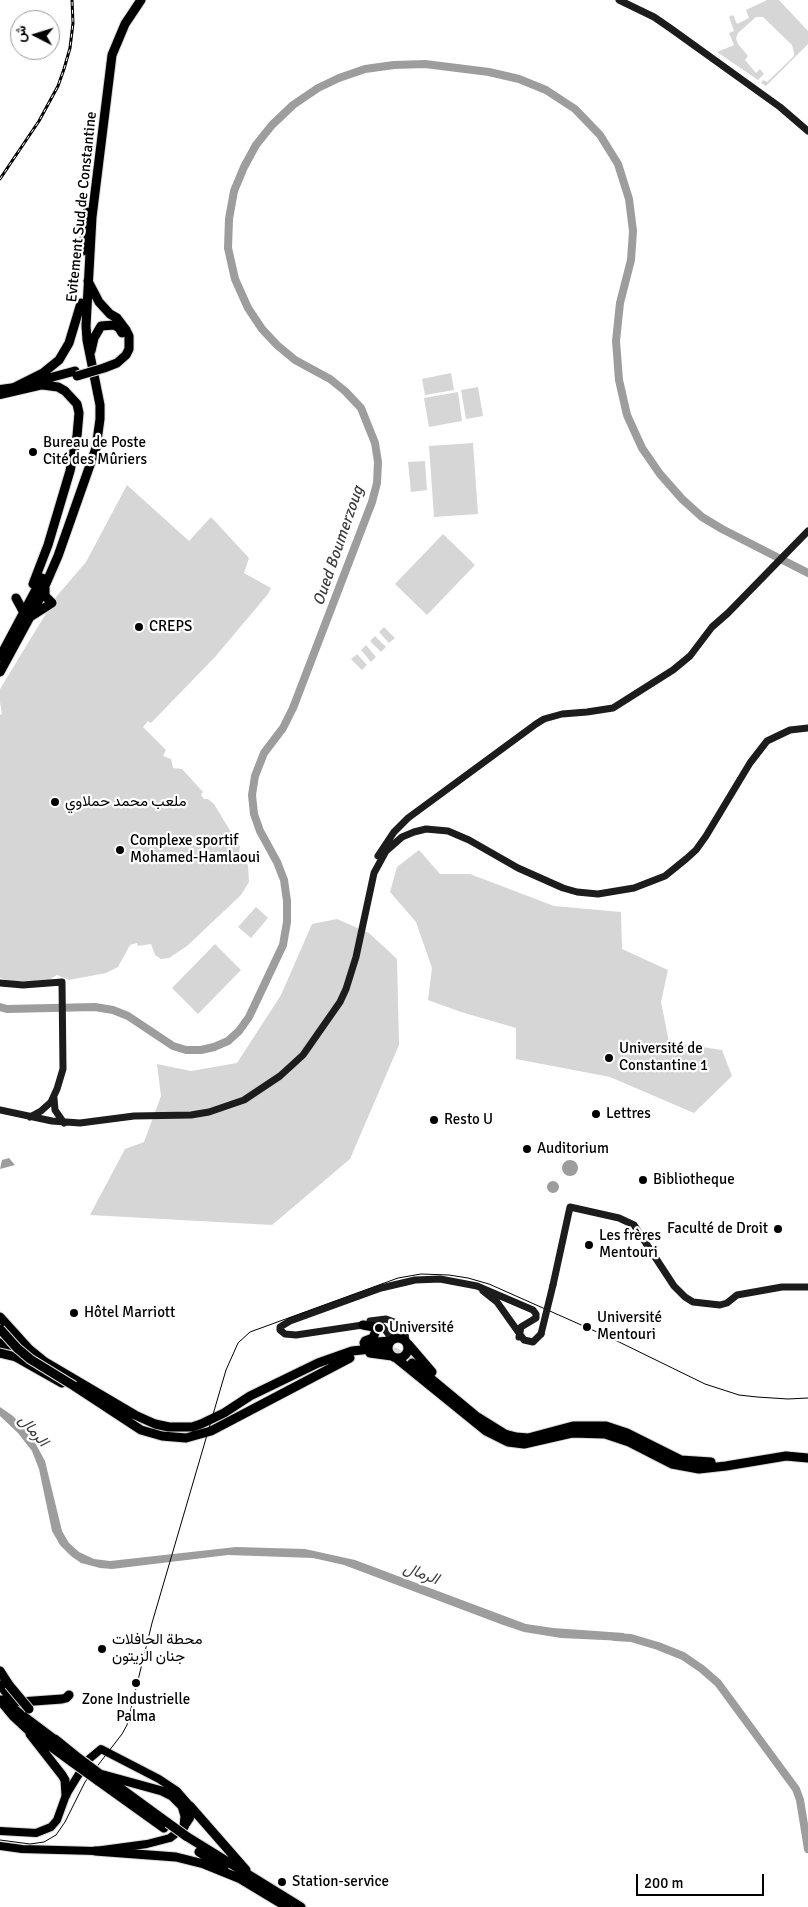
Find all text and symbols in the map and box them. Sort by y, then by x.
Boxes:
north arrow [10,10,60,60]
text: ش [11,25,30,43]
street label: Evitement Sud de Constantine [63,111,101,303]
place label: Bureau de Poste Cité des Mûriers [43,434,147,469]
marker: Bureau de Poste Cité des Mûriers [27,446,39,458]
water label: Oued Boumerzoug [310,484,368,608]
place label: CREPS [149,618,192,636]
marker: CREPS [133,621,145,633]
place label: ملعب محمد حملاوي [65,793,187,811]
marker: ملعب محمد حملاوي [49,796,61,808]
place label: Complexe sportif Mohamed-Hamlaoui [130,832,260,867]
marker: Complexe sportif Mohamed-Hamlaoui [114,844,126,856]
place label: Université de Constantine 1 [619,1040,708,1075]
marker: Université de Constantine 1 [603,1052,615,1064]
place label: Lettres [606,1105,651,1123]
marker: Lettres [590,1108,602,1120]
place label: Resto U [444,1111,493,1129]
marker: Resto U [428,1114,440,1126]
place label: Auditorium [537,1140,609,1158]
marker: Auditorium [521,1143,533,1155]
place label: Bibliotheque [653,1171,735,1189]
marker: Bibliotheque [637,1174,649,1186]
place label: Faculté de Droit [667,1220,768,1238]
marker: Faculté de Droit [772,1223,784,1235]
place label: Les frères Mentouri [599,1227,661,1262]
marker: Les frères Mentouri [583,1239,595,1251]
place label: Hôtel Marriott [84,1304,175,1322]
marker: Hôtel Marriott [68,1307,80,1319]
place label: Université Mentouri [597,1309,662,1344]
place label: Université [389,1319,454,1337]
marker: Université Mentouri [581,1321,593,1333]
marker: Université [373,1322,385,1334]
water label: الرمال [14,1411,52,1451]
water label: الرمال [401,1559,441,1589]
place label: محطة الحافلات جنان الزيتون [112,1631,202,1666]
marker: محطة الحافلات جنان الزيتون [96,1643,108,1655]
marker: Zone Industrielle Palma [130,1677,142,1689]
place label: Zone Industrielle Palma [82,1691,190,1726]
scale bar [638,1864,766,1896]
place label: Station-service [292,1873,389,1891]
text: 200 m [644,1874,684,1892]
marker: Station-service [276,1876,288,1888]

